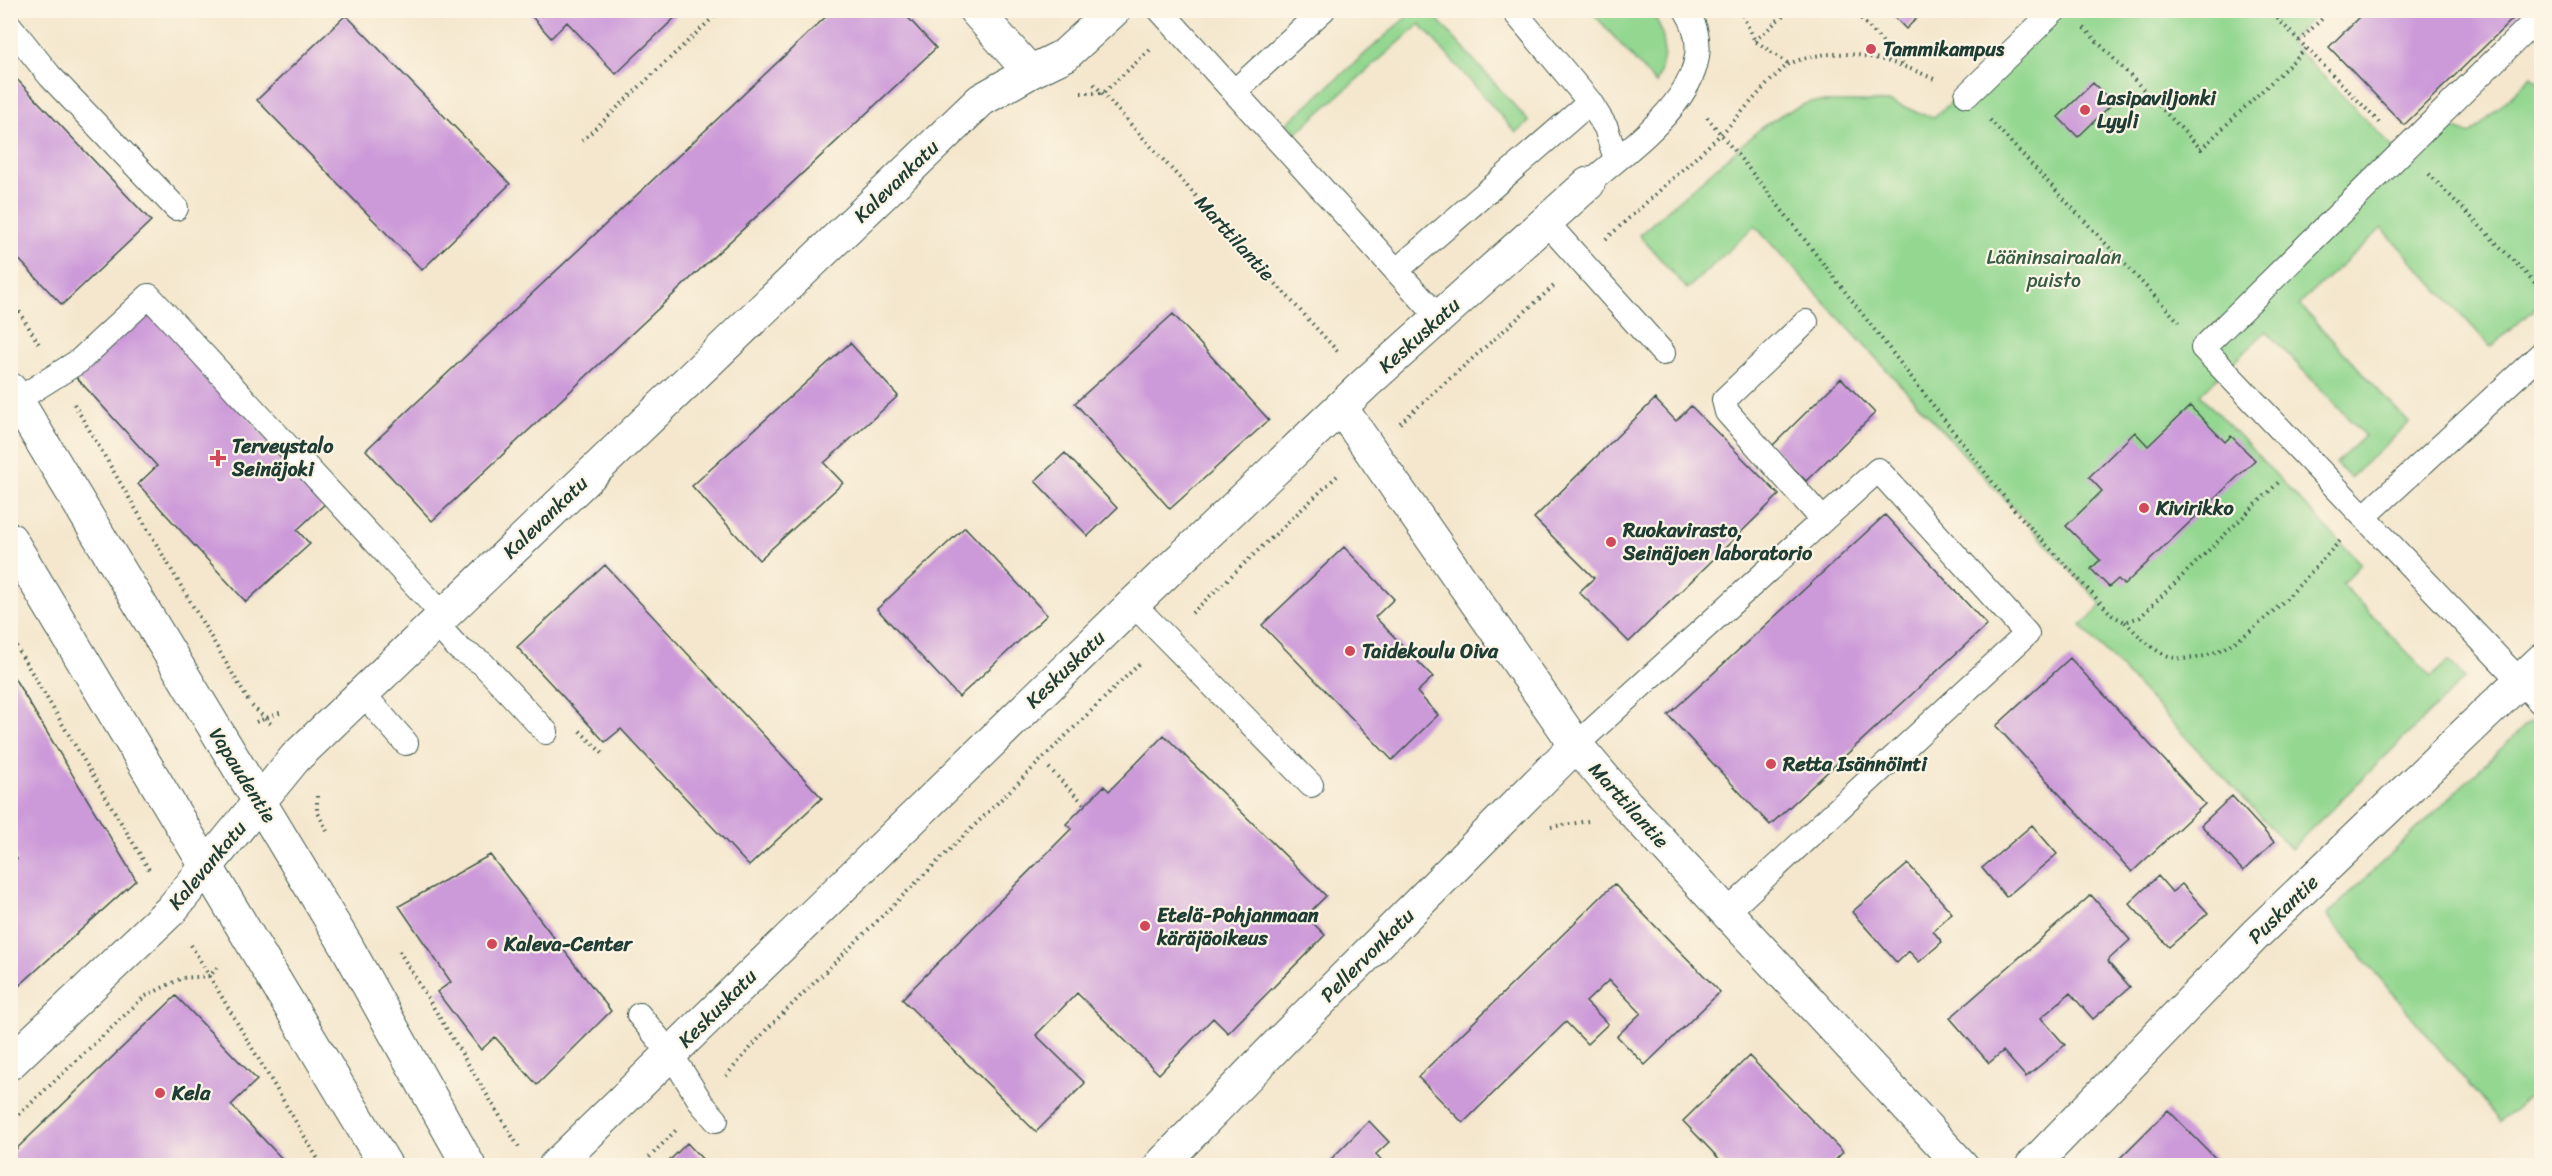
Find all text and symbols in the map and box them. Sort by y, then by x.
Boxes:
place label: Tammikampus [1883,32,2005,67]
marker: Tammikampus [1864,42,1878,56]
place label: Lasipaviljonki Lyyli [2097,81,2217,139]
marker: Lasipaviljonki Lyyli [2078,103,2092,117]
street label: Kalevankatu [845,131,948,232]
street label: Marttilantie [1186,187,1284,290]
park label: Lääninsairaalan puisto [1986,240,2122,298]
street label: Keskuskatu [1370,288,1469,382]
place label: Terveystalo Seinäjoki [231,429,334,487]
marker: Terveystalo Seinäjoki [209,449,227,467]
street label: Kalevankatu [494,467,597,568]
place label: Kivirikko [2155,491,2234,526]
marker: Kivirikko [2137,501,2151,515]
place label: Ruokavirasto, Seinäjoen laboratorio [1622,513,1813,571]
marker: Ruokavirasto, Seinäjoen laboratorio [1604,535,1618,549]
street label: Keskuskatu [1017,621,1114,717]
place label: Taidekoulu Oiva [1362,634,1499,669]
marker: Taidekoulu Oiva [1343,644,1357,658]
street label: Vapaudentie [199,720,286,830]
place label: Retta Isännöinti [1782,747,1928,782]
street label: Marttilantie [1580,754,1678,857]
marker: Retta Isännöinti [1764,757,1778,771]
street label: Kalevankatu [159,812,256,918]
street label: Puskantie [2239,866,2327,953]
place label: Etelä-Pohjanmaan käräjäoikeus [1156,898,1319,956]
street label: Pellervonkatu [1312,900,1423,1011]
marker: Etelä-Pohjanmaan käräjäoikeus [1138,919,1152,933]
place label: Kaleva-Center [503,927,633,962]
marker: Kaleva-Center [485,937,499,951]
street label: Keskuskatu [669,960,766,1057]
place label: Kela [171,1076,211,1111]
marker: Kela [153,1086,167,1100]

